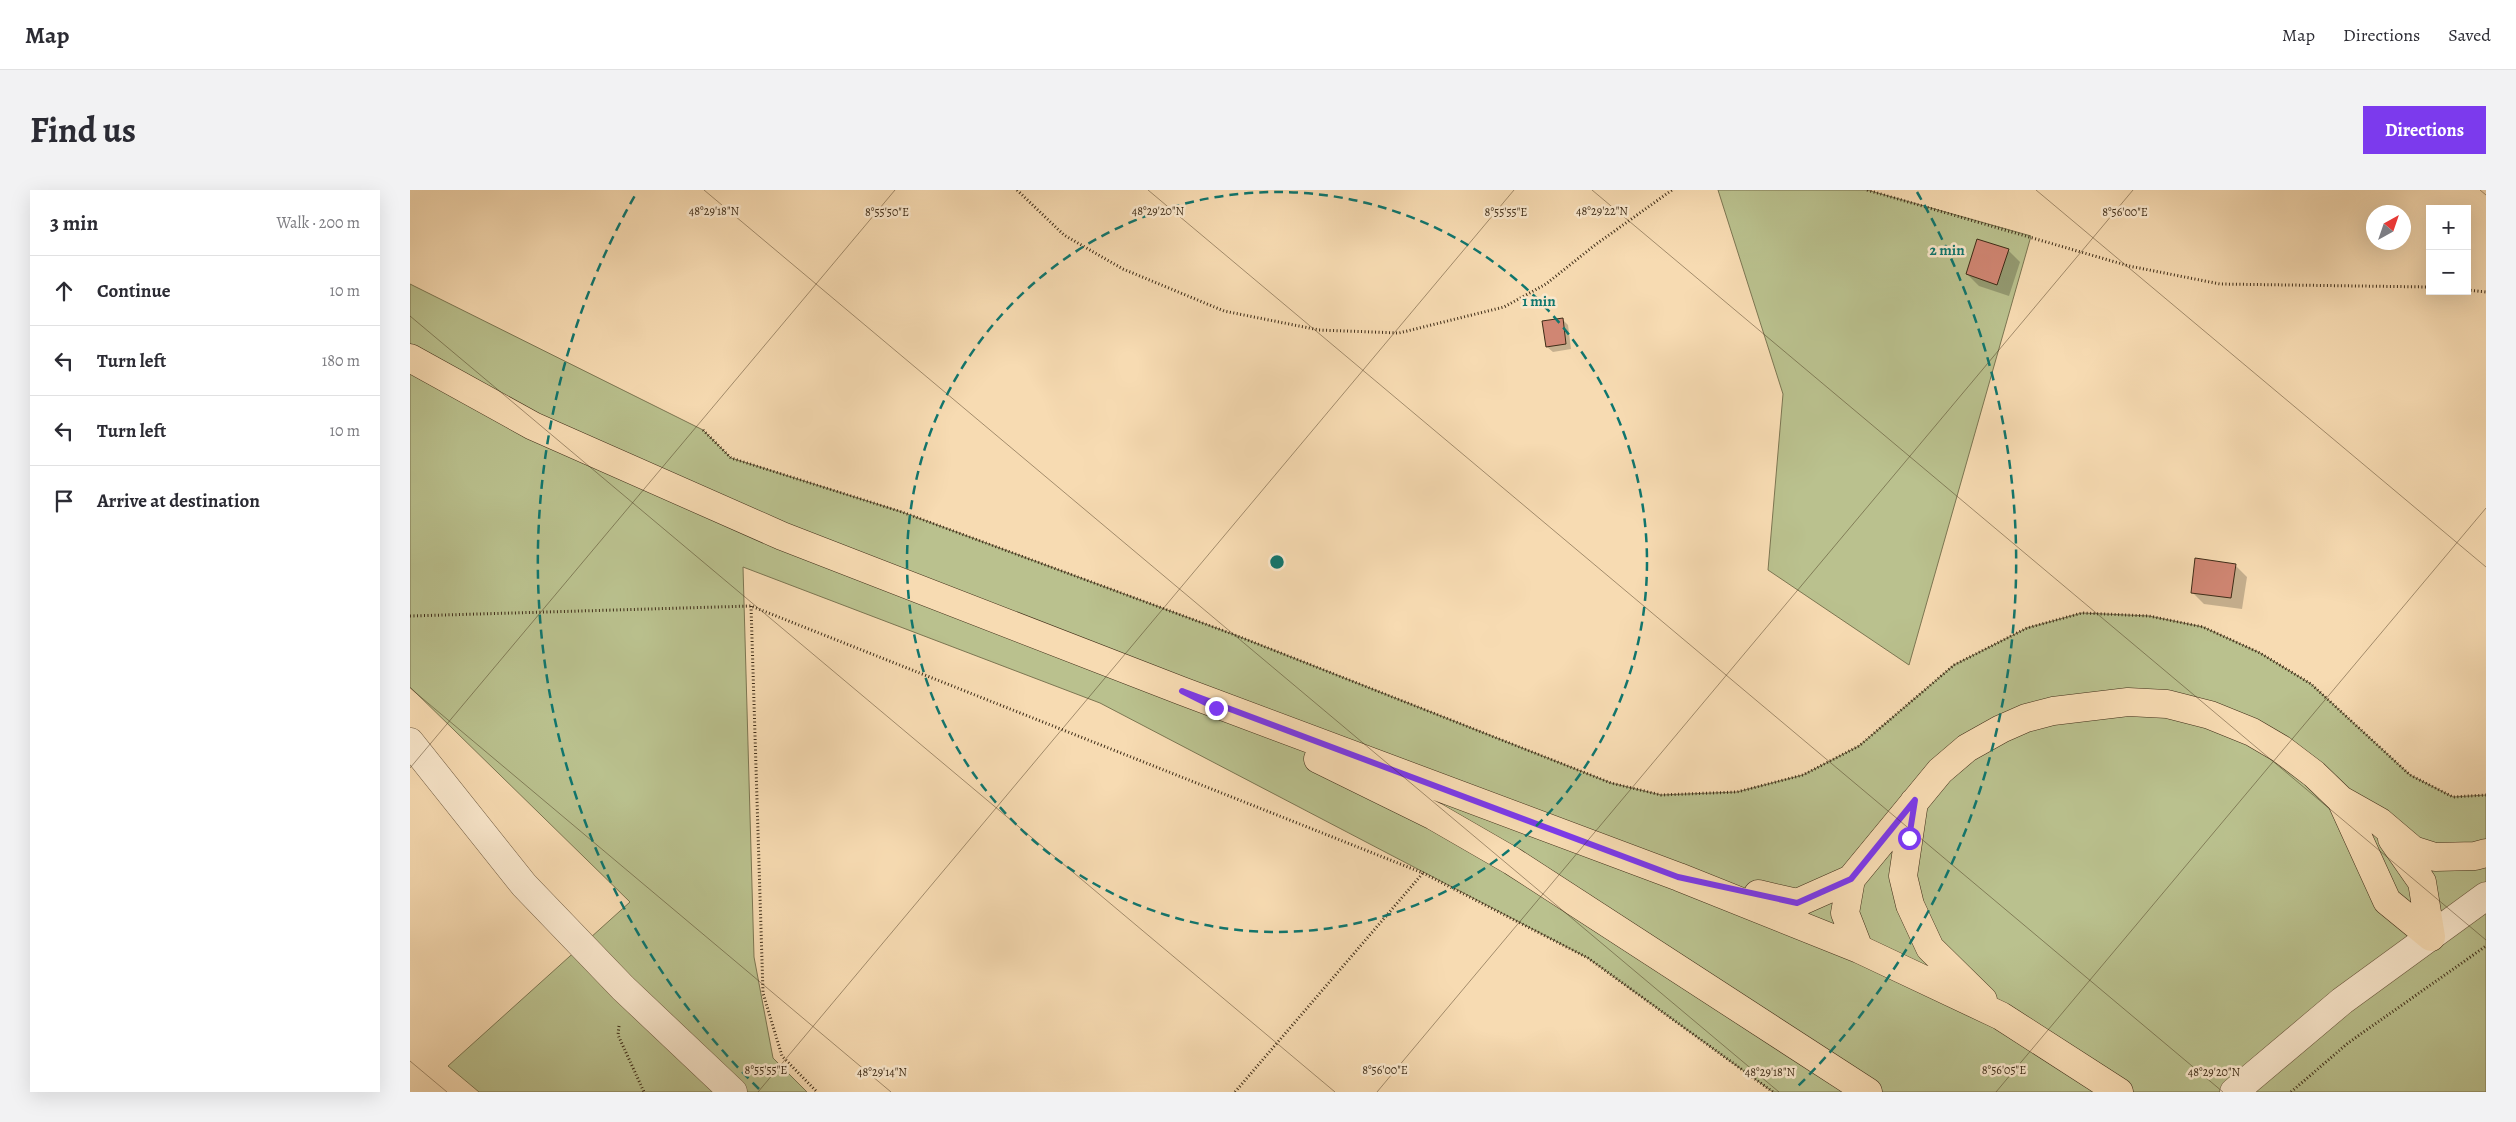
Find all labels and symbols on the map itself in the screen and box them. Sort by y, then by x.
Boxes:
text: 48°29'18"N [689,203,740,219]
text: 48°29'20"N [1132,203,1185,219]
text: 48°29'22"N [1576,203,1628,219]
text: 8°55'50"E [865,204,909,220]
text: 8°55'55"E [1485,204,1527,220]
text: 8°56'00"E [2102,204,2148,220]
north arrow [2366,205,2411,250]
text: 2 min [1929,240,1965,260]
text: 1 min [1522,291,1556,311]
centre of rings [1268,553,1286,571]
route end [1205,697,1228,720]
route start [1898,827,1921,850]
text: 8°55'55"E [745,1062,787,1078]
text: 8°56'00"E [1362,1062,1408,1078]
text: 8°56'05"E [1982,1062,2026,1078]
text: 48°29'14"N [857,1064,907,1080]
text: 48°29'18"N [1745,1064,1796,1080]
text: 48°29'20"N [2188,1064,2241,1080]

